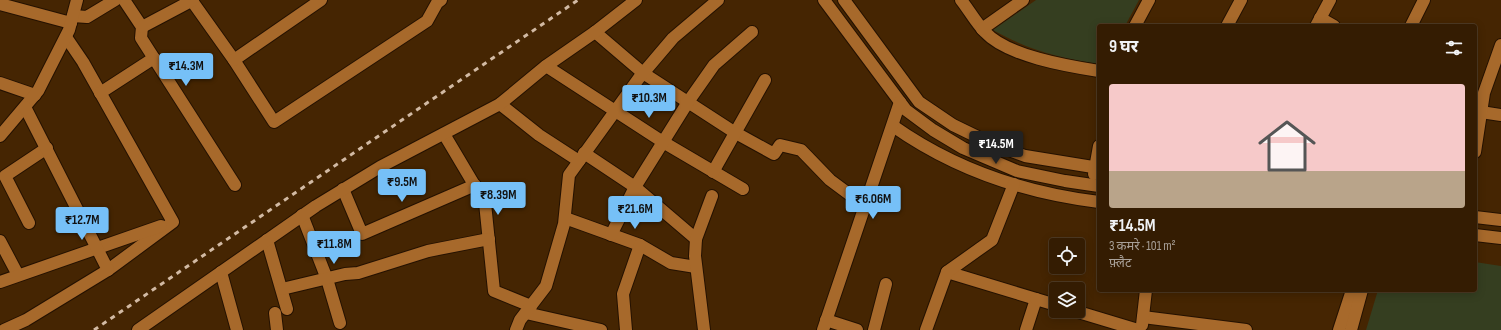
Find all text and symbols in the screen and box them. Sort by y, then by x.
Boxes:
text: 9 घर [1109,37,1138,57]
icon: filters [1443,37,1465,59]
pin: ₹14.3M [153,53,219,87]
text: ₹14.3M [168,58,204,74]
pin: ₹10.3M [616,85,682,119]
text: ₹10.3M [631,90,667,106]
icon: home [1251,110,1323,182]
pin: ₹14.5M [963,131,1029,165]
text: ₹14.5M [978,136,1014,152]
pin: ₹9.5M [374,169,430,203]
text: ₹9.5M [387,174,417,190]
pin: ₹8.39M [465,182,531,216]
pin: ₹6.06M [840,186,906,220]
text: ₹8.39M [480,187,516,203]
text: ₹6.06M [855,191,891,207]
pin: ₹21.6M [602,196,668,230]
text: ₹21.6M [617,201,653,217]
pin: ₹12.7M [49,207,115,241]
text: ₹12.7M [65,212,99,228]
text: ₹14.5M [1109,216,1156,236]
pin: ₹11.8M [301,231,367,265]
text: ₹11.8M [316,236,352,252]
map controls [1049,238,1085,318]
button: locate [1049,238,1085,274]
text: 3 कमरे · 101 m² [1109,238,1176,254]
text: फ़्लैट [1109,255,1132,271]
button: layers [1049,282,1085,318]

